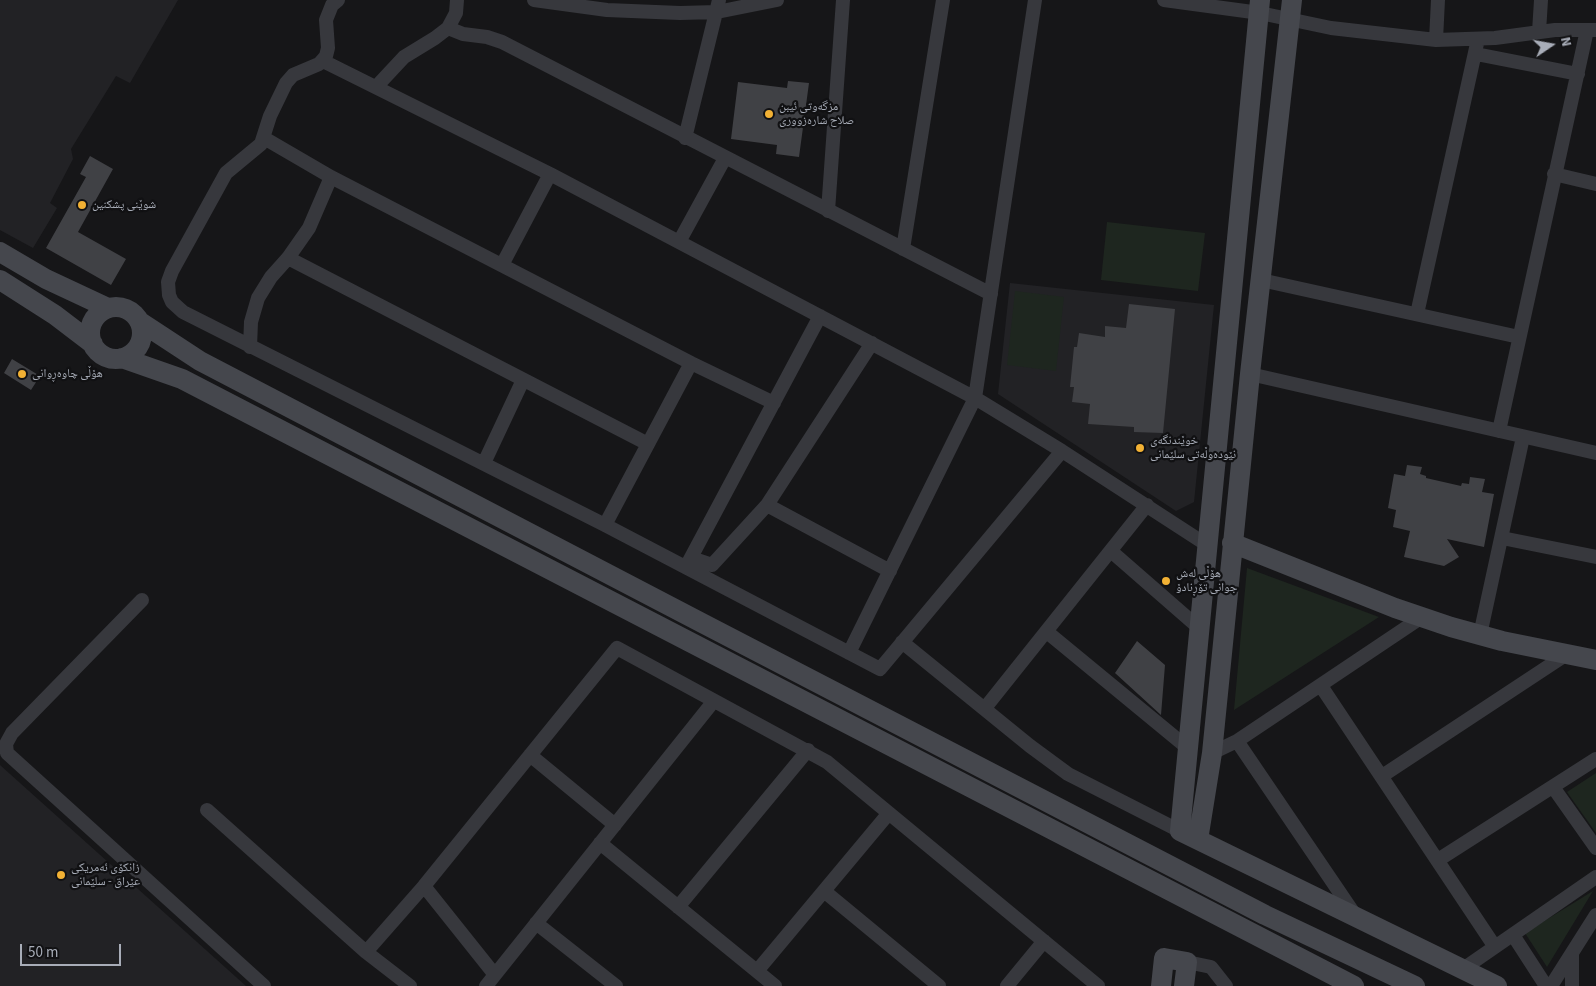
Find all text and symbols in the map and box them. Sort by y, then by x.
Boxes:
north arrow [1526,20,1576,70]
text: N [1555,35,1576,49]
place label: مزگەوتی ئیبن صلاح شارەزووری [779,100,854,128]
marker: مزگەوتی ئیبن صلاح شارەزووری [763,108,775,120]
place label: شوێنی پشکنین [92,198,156,212]
marker: شوێنی پشکنین [76,199,88,211]
place label: هۆڵی چاوەڕوانی [32,367,103,381]
marker: هۆڵی چاوەڕوانی [16,368,28,380]
place label: خوێندنگەی نێوده‌وڵه‌تی سلێمانی [1150,434,1236,462]
marker: خوێندنگەی نێوده‌وڵه‌تی سلێمانی [1134,442,1146,454]
place label: ھۆڵی لەش جوانی تۆڕنادۆ [1176,567,1237,595]
marker: ھۆڵی لەش جوانی تۆڕنادۆ [1160,575,1172,587]
place label: زانکۆی ئەمریکی عێراق - سلێمانی [71,861,140,889]
marker: زانکۆی ئەمریکی عێراق - سلێمانی [55,869,67,881]
scale bar [22,934,124,966]
text: 50 m [28,942,58,963]

